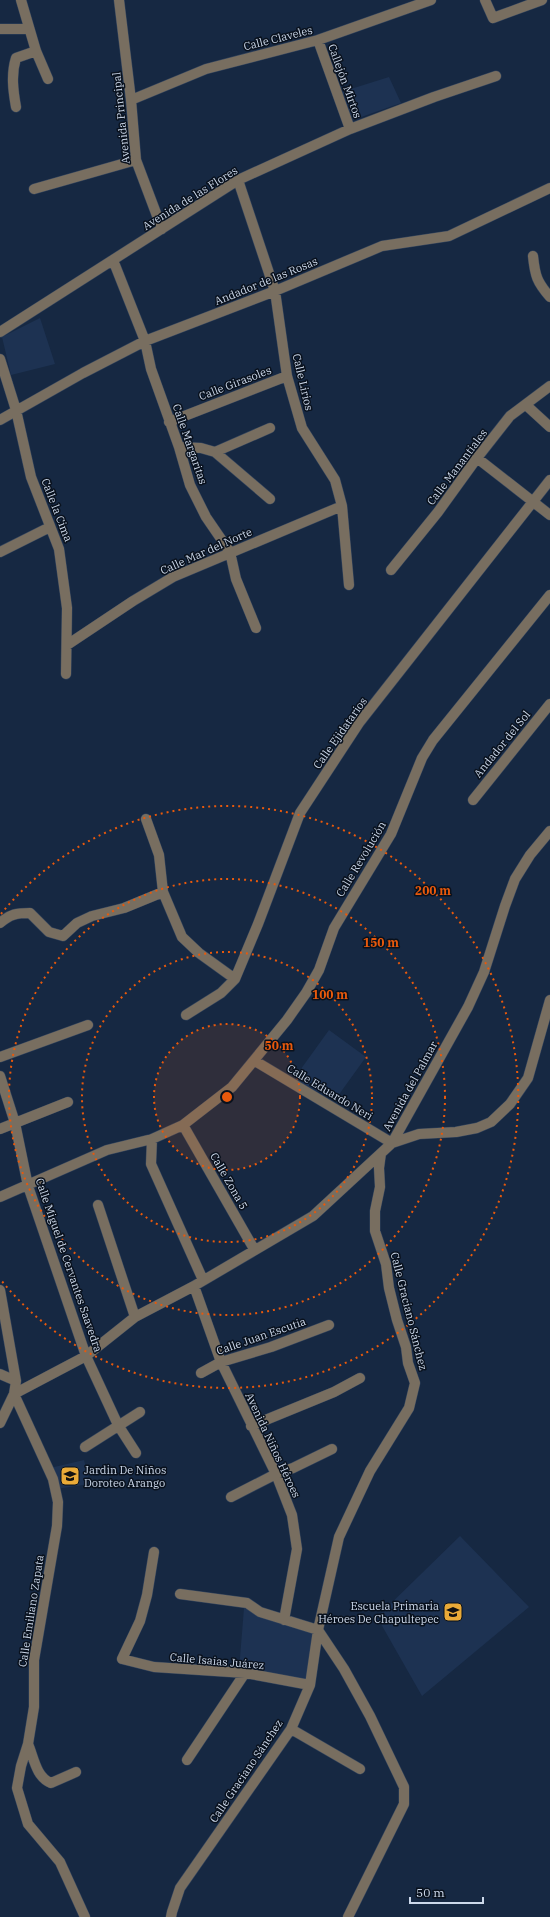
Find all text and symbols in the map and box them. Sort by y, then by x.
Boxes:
street label: Calle Claveles [242,23,314,53]
street label: Callejón Mirtos [325,42,365,120]
street label: Avenida Principal [109,71,133,165]
street label: Avenida de las Flores [140,163,240,233]
street label: Andador de las Rosas [212,254,320,308]
street label: Calle Lirios [290,352,316,412]
street label: Calle Girasoles [197,363,273,403]
street label: Calle Margaritas [170,402,210,486]
street label: Calle Manantiales [424,426,490,508]
street label: Calle la Cima [38,476,76,544]
street label: Calle Mar del Norte [158,524,254,578]
street label: Calle Ejidatarios [310,694,370,772]
street label: Andador del Sol [471,708,533,780]
street label: Calle Revolución [333,819,389,899]
text: 200 m [415,883,451,898]
text: 150 m [363,935,399,950]
text: 100 m [312,987,348,1002]
text: 50 m [265,1038,294,1053]
street label: Avenida del Palmar [380,1039,441,1133]
street label: Calle Eduardo Neri [285,1061,376,1123]
centre of rings [220,1090,234,1104]
street label: Calle Zona 5 [207,1150,251,1212]
street label: Calle Miguel de Cervantes Saavedra [33,1176,105,1354]
street label: Calle Graciano Sánchez [388,1250,431,1372]
street label: Calle Juan Escutia [214,1314,308,1358]
street label: Avenida Niños Héroes [242,1390,304,1500]
place label: Jardin De Niños Doroteo Arango [84,1463,166,1490]
school or university icon: Jardin De Niños Doroteo Arango [59,1465,81,1487]
street label: Calle Emiliano Zapata [15,1554,47,1668]
place label: Escuela Primaria Héroes De Chapultepec [318,1599,439,1626]
school or university icon: Escuela Primaria Héroes De Chapultepec [442,1601,464,1623]
street label: Calle Isaias Juárez [169,1650,265,1672]
street label: Calle Graciano Sánchez [206,1716,286,1825]
scale bar [410,1879,483,1905]
text: 50 m [416,1885,445,1900]

